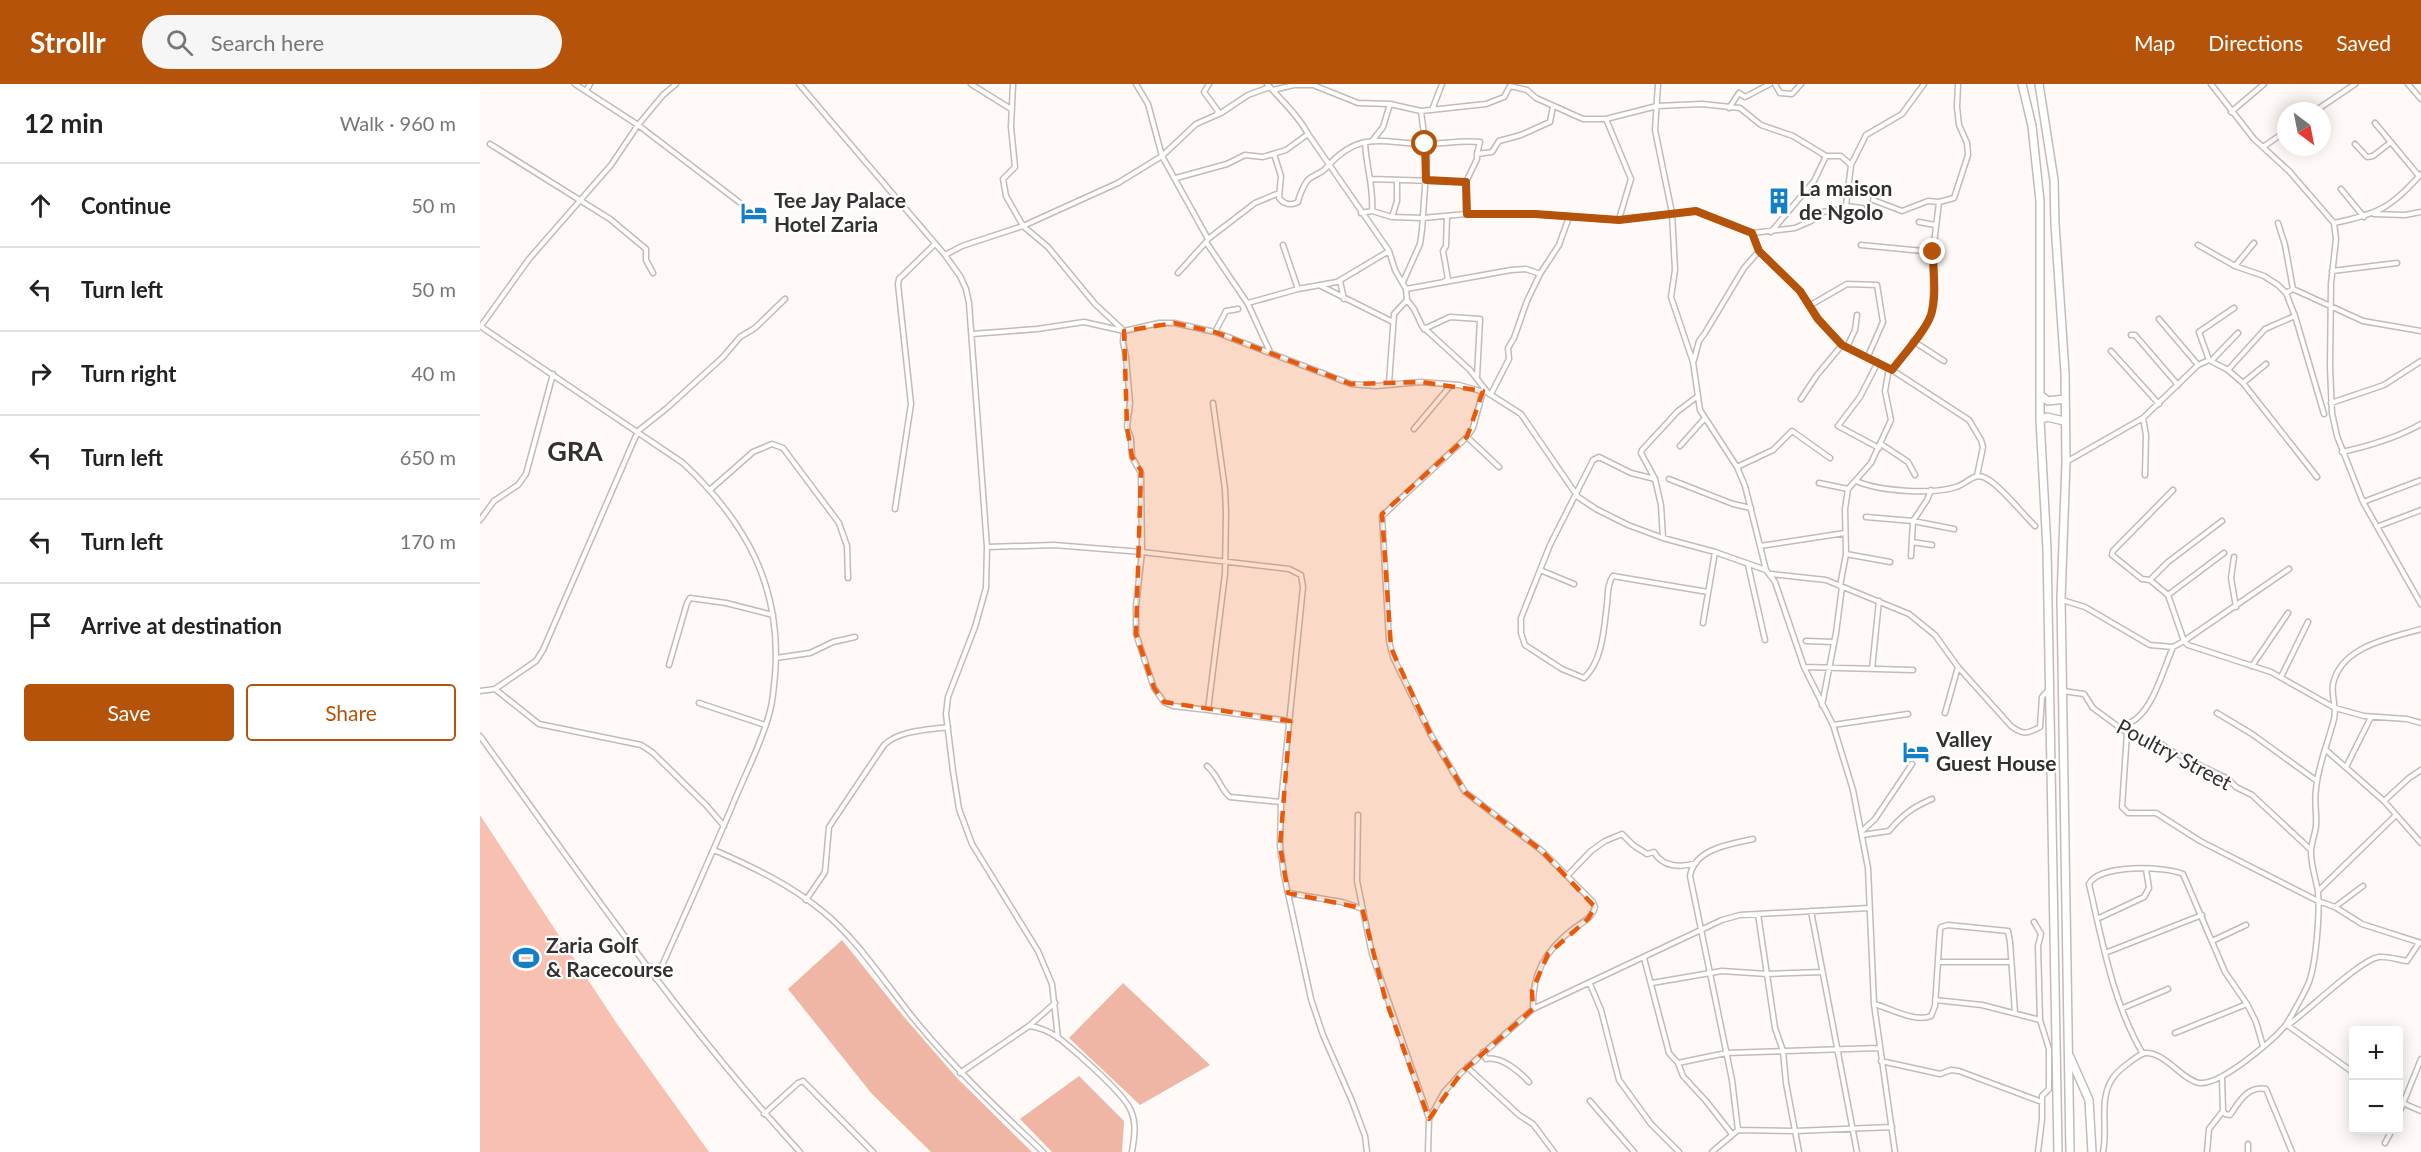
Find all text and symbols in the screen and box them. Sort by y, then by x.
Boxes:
search box [142,15,562,69]
text: Strollr [30,25,106,59]
icon: search [163,26,196,59]
text: Search here [211,29,324,56]
text: Map [2134,30,2175,55]
text: Directions [2208,30,2303,55]
text: Saved [2336,30,2391,55]
north arrow [2277,102,2331,156]
text: 12 min [24,107,104,139]
text: Walk · 960 m [340,111,456,135]
route start [1411,130,1437,156]
place label: La maison de Ngolo [1799,175,1892,224]
building icon: La maison de Ngolo [1764,186,1794,216]
place label: Tee Jay Palace Hotel Zaria [774,187,906,236]
icon: ahead [24,189,57,222]
text: Continue [81,192,171,219]
text: 50 m [411,193,456,217]
hotel icon: Tee Jay Palace Hotel Zaria [739,198,769,228]
route end [1919,238,1945,264]
icon: left [24,273,57,306]
text: Turn left [81,276,163,303]
text: 50 m [411,277,456,301]
icon: right [24,357,57,390]
text: Turn right [81,360,176,387]
text: 40 m [411,361,456,385]
district label: GRA [547,434,603,467]
icon: left [24,441,57,474]
text: Turn left [81,444,163,471]
text: 650 m [400,445,456,469]
icon: left [24,525,57,558]
text: Turn left [81,528,163,555]
text: 170 m [400,529,456,553]
icon: arrive [24,609,57,642]
text: Arrive at destination [81,612,282,639]
button: Save [24,684,234,741]
button: Share [246,684,456,741]
street label: Poultry Street [2113,713,2237,795]
place label: Valley Guest House [1935,726,2057,775]
hotel icon: Valley Guest House [1901,737,1931,767]
place label: Zaria Golf & Racecourse [546,932,674,981]
sports icon: Zaria Golf & Racecourse [511,943,541,973]
map controls [2349,1026,2403,1134]
button: + [2349,1026,2403,1080]
button: − [2349,1080,2403,1134]

